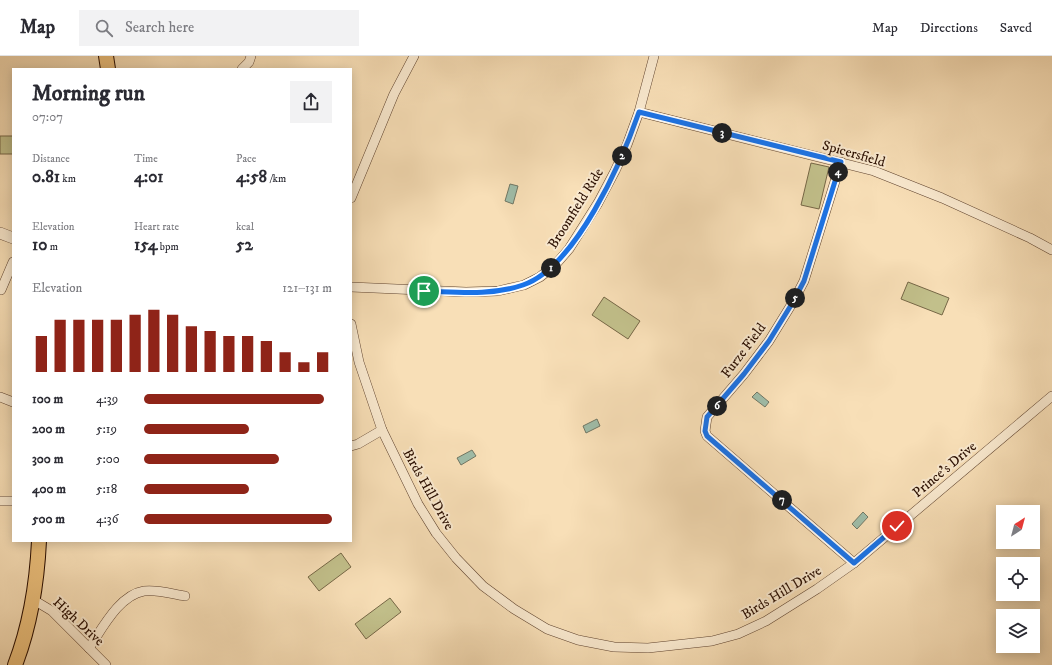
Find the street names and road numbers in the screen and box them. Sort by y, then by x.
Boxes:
street label: Spicersfield [820,136,887,172]
street label: Broomfield Ride [544,165,608,252]
street label: Furze Field [717,320,770,382]
street label: Prince's Drive [909,438,981,502]
street label: Birds Hill Drive [398,446,458,533]
street label: Birds Hill Drive [738,562,825,624]
street label: High Drive [49,593,108,650]

